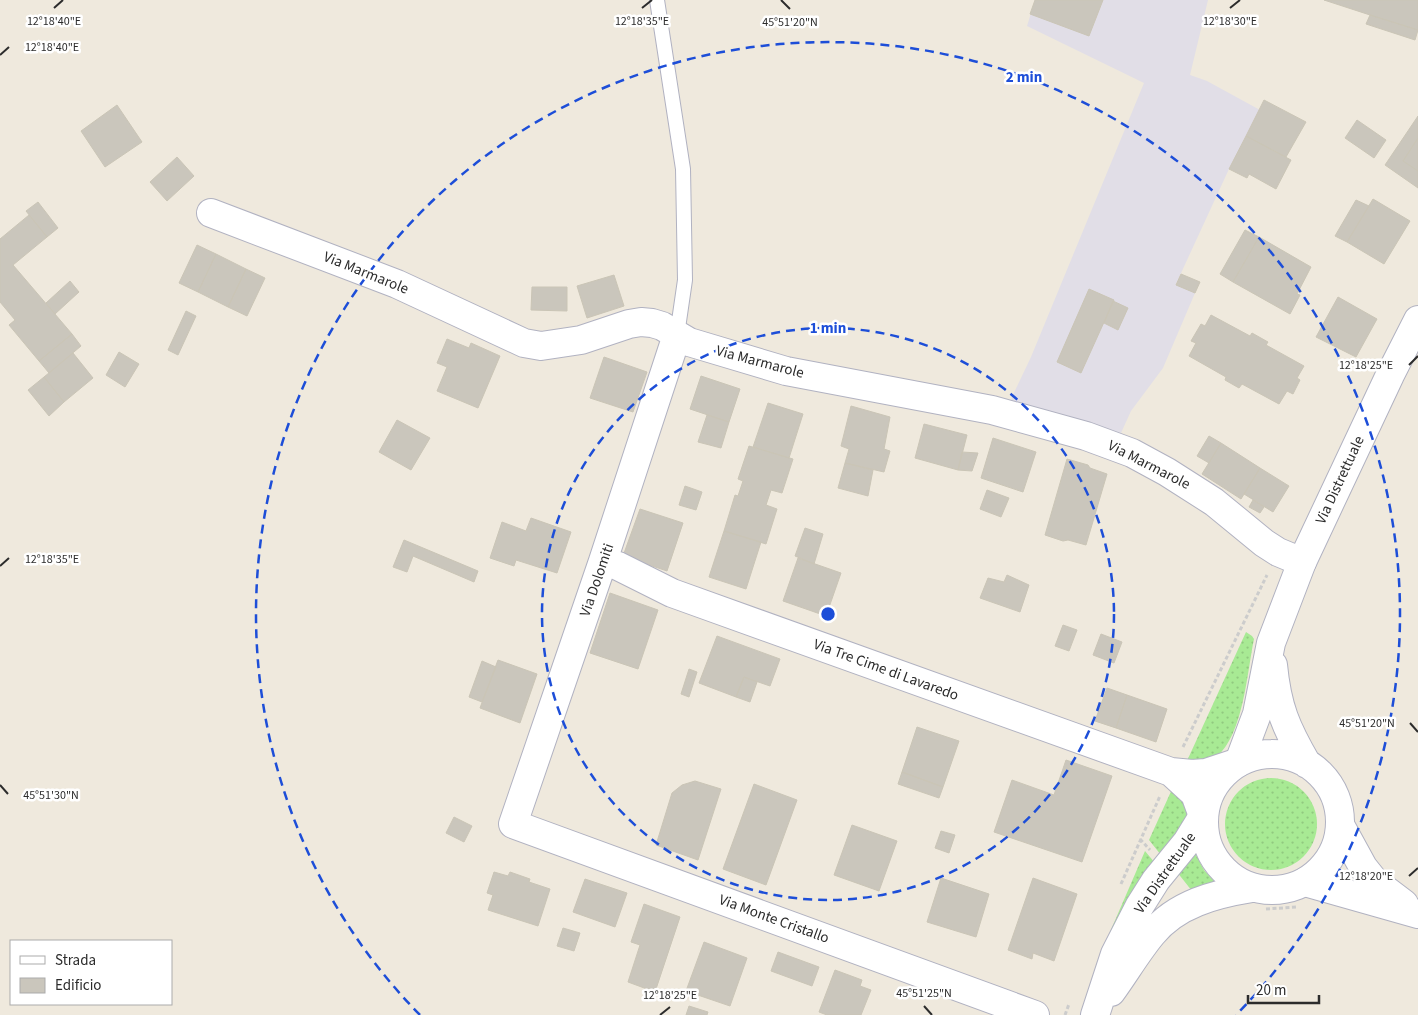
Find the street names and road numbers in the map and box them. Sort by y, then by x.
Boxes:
street label: Via Marmarole [320,246,412,300]
street label: Via Marmarole [714,340,806,384]
street label: Via Distrettuale [1310,432,1370,528]
street label: Via Marmarole [1104,435,1194,495]
street label: Via Dolomiti [575,541,619,619]
street label: Via Tre Cime di Lavaredo [811,634,961,706]
street label: Via Distrettuale [1129,828,1201,918]
street label: Via Monte Cristallo [716,889,832,949]

